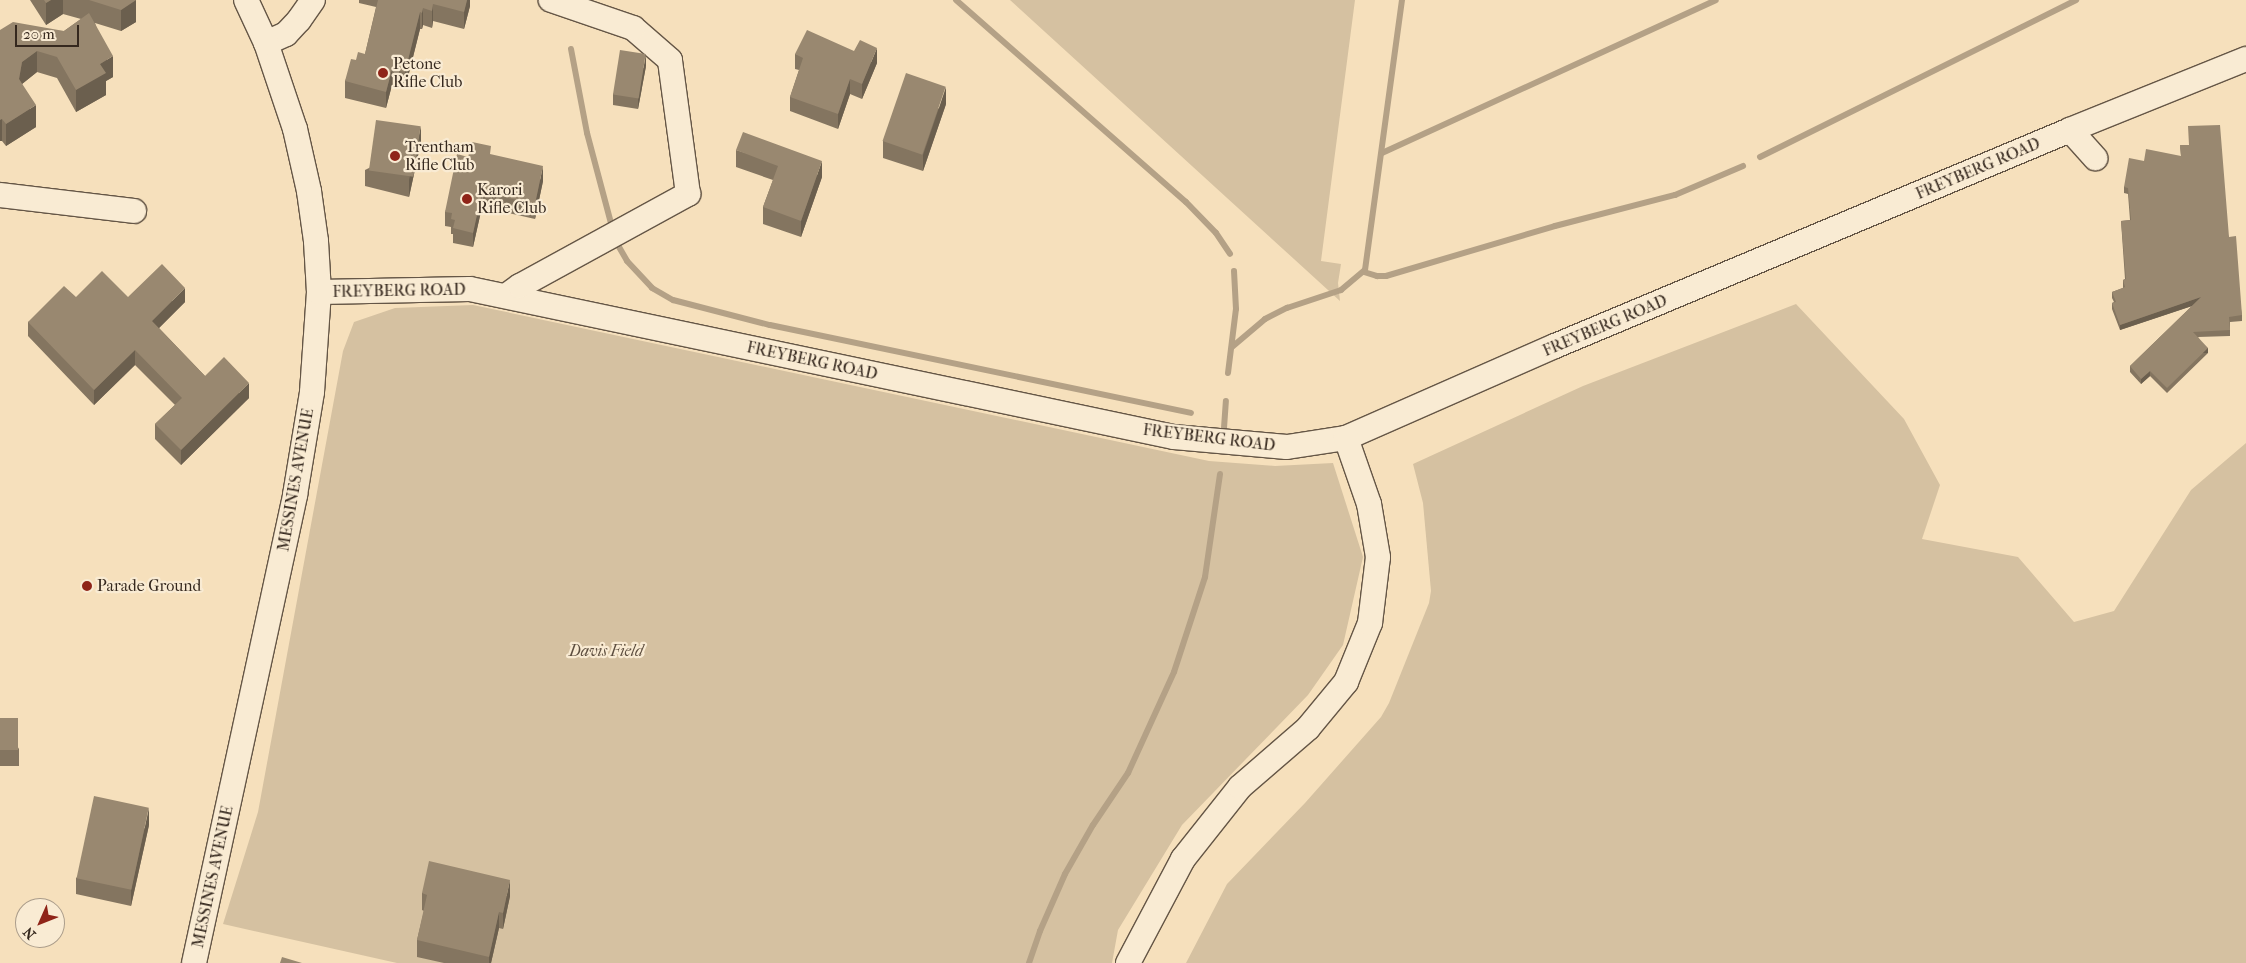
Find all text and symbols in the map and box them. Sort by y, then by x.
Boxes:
scale bar [18,15,81,47]
text: 20 m [23,25,55,43]
place label: Petone Rifle Club [393,54,462,92]
marker: Petone Rifle Club [377,67,389,79]
street label: FREYBERG ROAD [1913,134,2043,204]
place label: Trentham Rifle Club [405,137,474,175]
marker: Trentham Rifle Club [389,150,401,162]
place label: Karori Rifle Club [477,180,546,218]
marker: Karori Rifle Club [461,193,473,205]
street label: FREYBERG ROAD [332,280,466,302]
street label: FREYBERG ROAD [1540,291,1670,361]
street label: FREYBERG ROAD [745,338,879,384]
street label: MESSINES AVENUE [274,407,318,553]
street label: FREYBERG ROAD [1142,420,1276,456]
place label: Parade Ground [97,576,201,596]
marker: Parade Ground [81,580,93,592]
park label: Davis Field [569,641,643,661]
street label: MESSINES AVENUE [189,804,237,950]
north arrow [15,898,65,948]
text: N [20,923,39,943]

